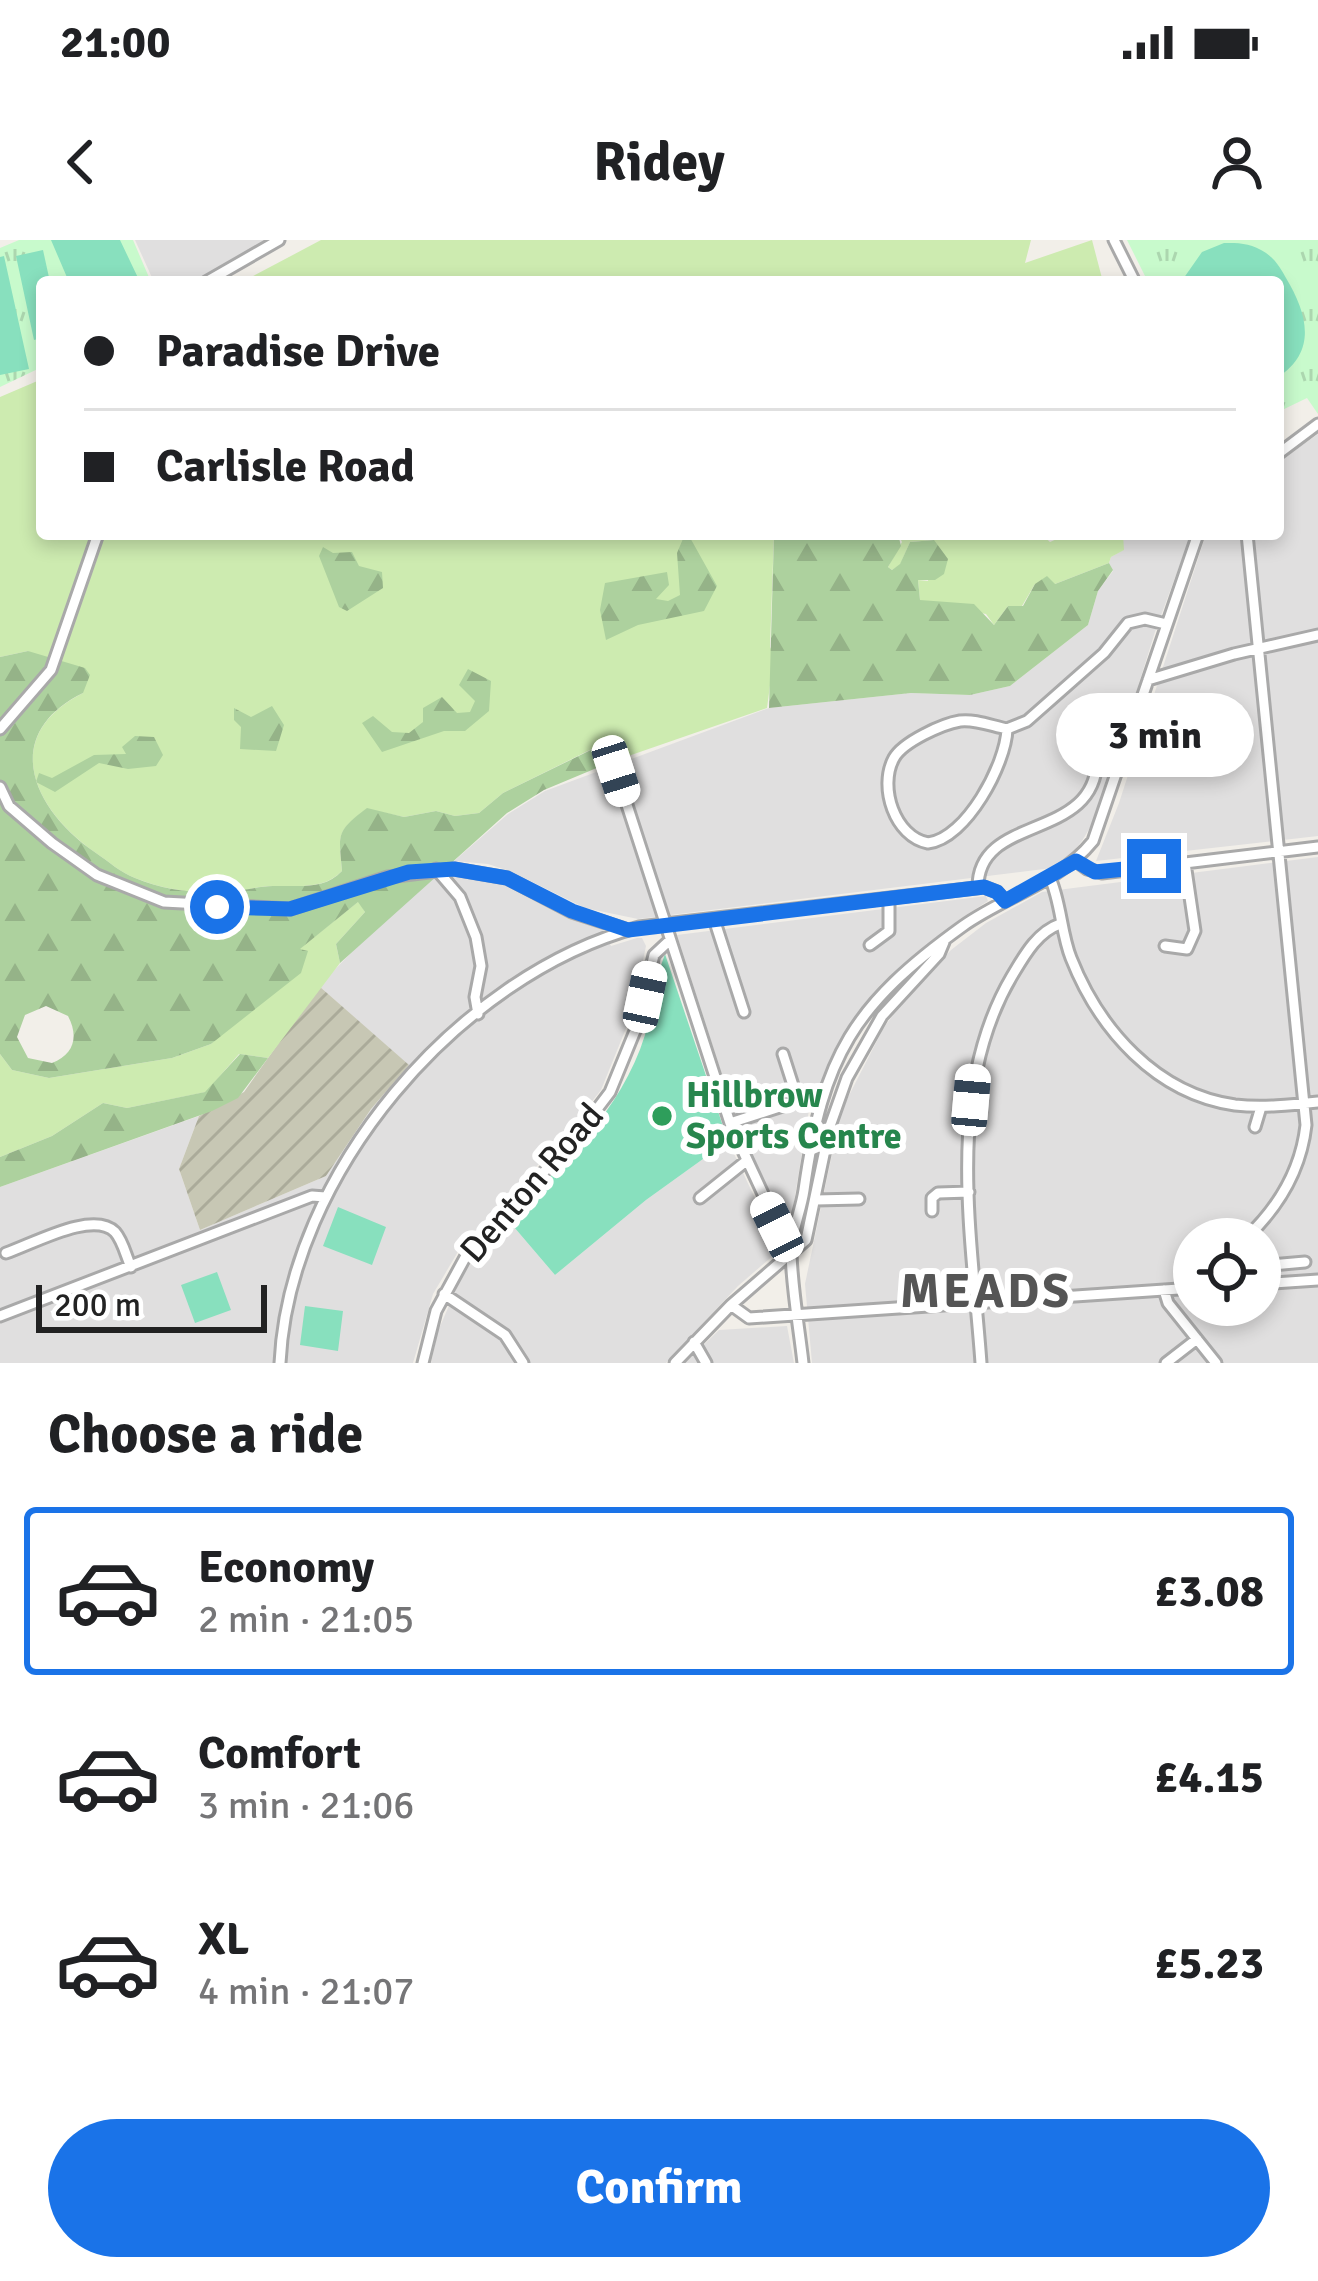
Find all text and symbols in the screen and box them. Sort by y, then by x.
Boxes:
text: 21:00 [60,15,170,70]
icon: back [48,129,114,195]
text: Ridey [593,129,725,196]
icon: person [1204,129,1270,195]
text: Paradise Drive [156,324,440,379]
text: Carlisle Road [156,439,415,494]
callout: 3 min [1055,692,1253,776]
text: 3 min [1108,711,1202,759]
car [588,731,644,811]
route end [1127,839,1181,893]
route start [190,880,244,934]
car [620,958,670,1036]
car [950,1063,992,1137]
place label: Hillbrow Sports Centre [686,1073,902,1159]
street label: Denton Road [451,1094,613,1272]
marker: Hillbrow Sports Centre [649,1103,675,1129]
car [745,1187,809,1267]
map controls [1173,1218,1281,1326]
button: locate [1173,1218,1281,1326]
district label: MEADS [900,1262,1072,1321]
scale bar [36,1279,267,1332]
text: 200 m [54,1285,141,1326]
text: Choose a ride [48,1401,363,1468]
icon: car [54,1537,162,1645]
text: Economy [198,1540,374,1595]
text: £3.08 [1154,1564,1264,1619]
text: 2 min · 21:05 [198,1595,414,1643]
icon: car [54,1723,162,1831]
text: Comfort [198,1726,361,1781]
text: £4.15 [1154,1750,1264,1805]
text: 3 min · 21:06 [198,1781,414,1829]
icon: car [54,1909,162,2017]
text: XL [198,1912,249,1967]
text: £5.23 [1154,1936,1264,1991]
text: 4 min · 21:07 [198,1967,414,2015]
button: Confirm [48,2119,1270,2257]

